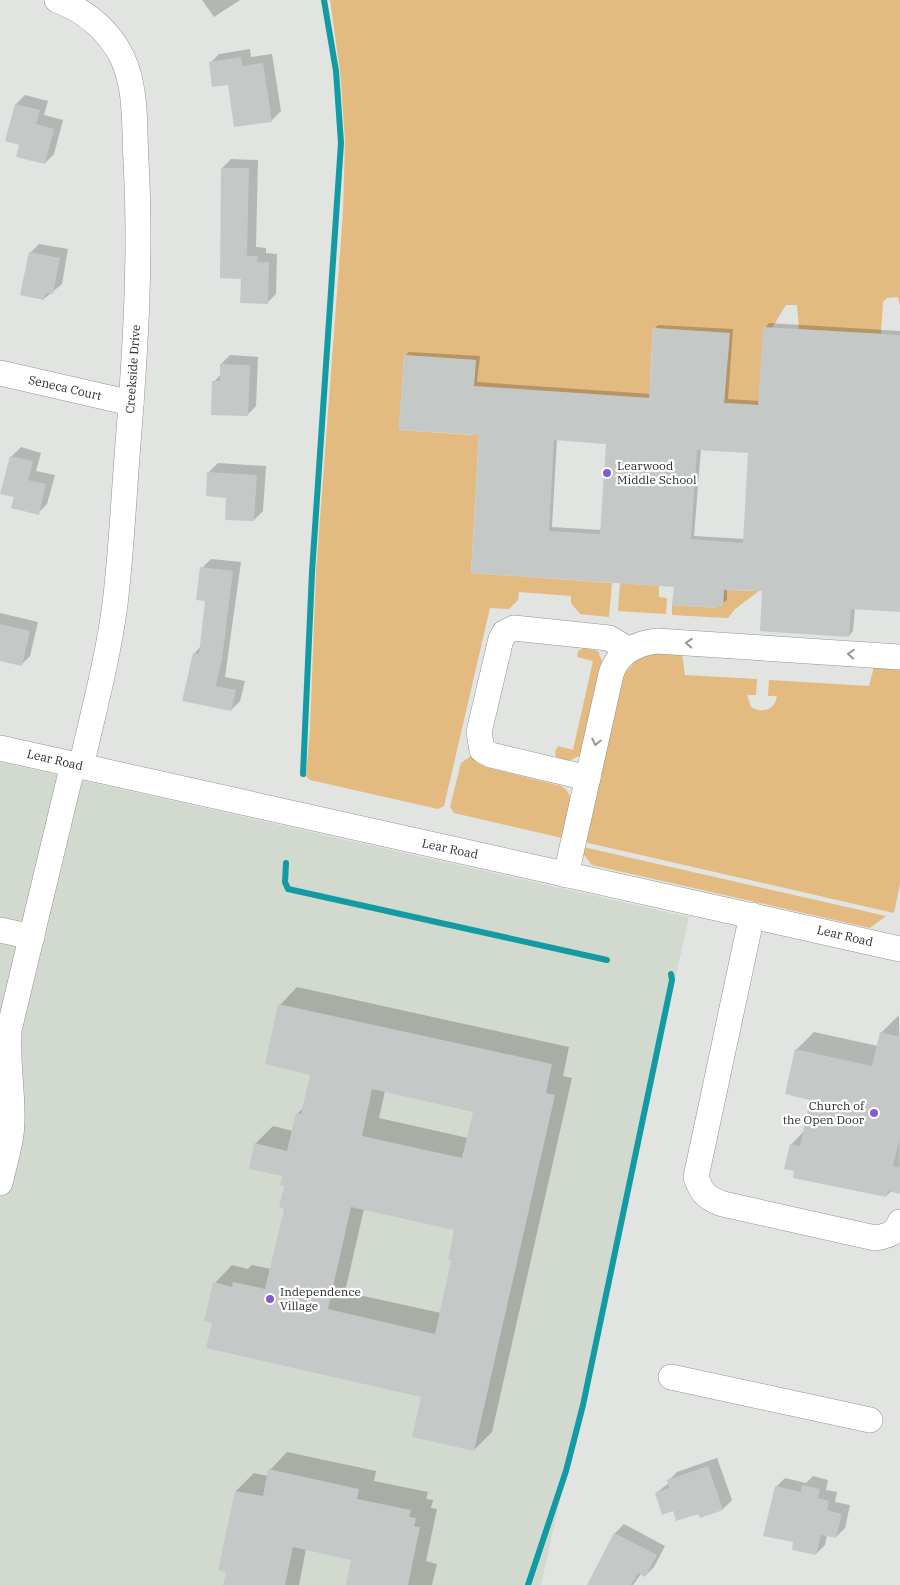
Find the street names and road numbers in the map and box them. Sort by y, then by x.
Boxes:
street label: Creekside Drive [122,324,143,414]
street label: Seneca Court [27,372,103,403]
street label: Lear Road [26,746,85,773]
street label: Lear Road [421,835,480,862]
street label: Lear Road [816,922,875,949]

